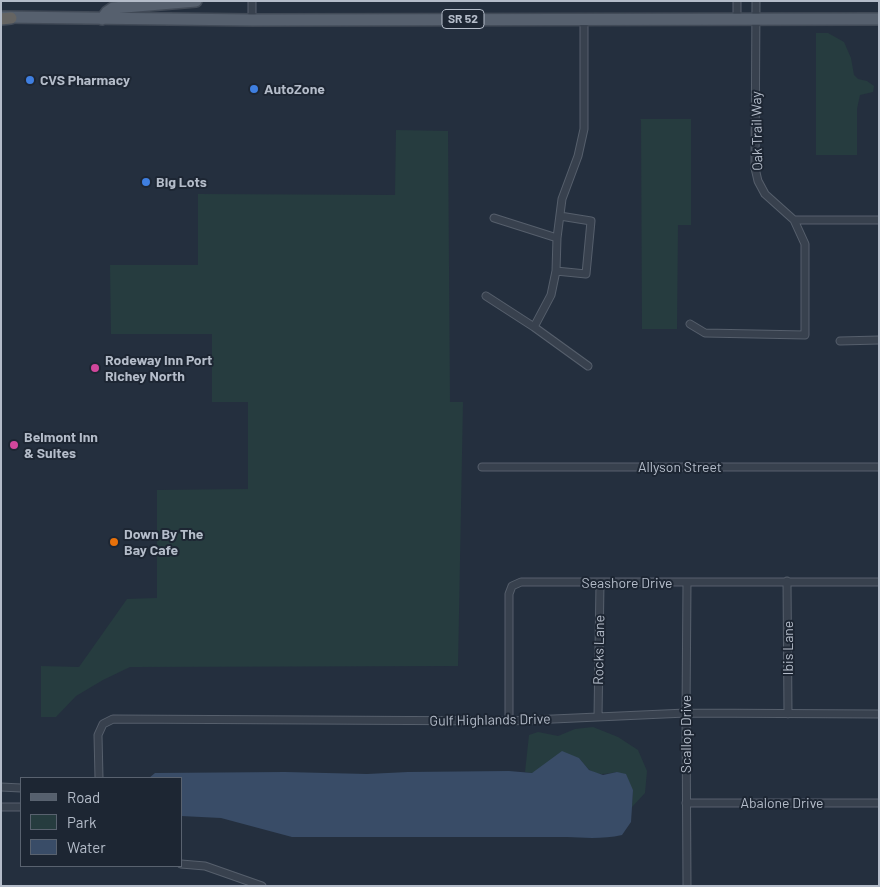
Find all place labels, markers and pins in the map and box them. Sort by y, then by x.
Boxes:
place label: CVS Pharmacy [40,72,130,88]
marker: CVS Pharmacy [24,74,36,86]
place label: AutoZone [264,81,325,97]
marker: AutoZone [248,83,260,95]
place label: Big Lots [156,174,207,190]
marker: Big Lots [140,176,152,188]
place label: Rodeway Inn Port Richey North [105,352,212,384]
marker: Rodeway Inn Port Richey North [89,362,101,374]
place label: Belmont Inn & Suites [24,429,98,462]
marker: Belmont Inn & Suites [8,439,20,451]
place label: Down By The Bay Cafe [124,526,203,558]
marker: Down By The Bay Cafe [108,536,120,548]

